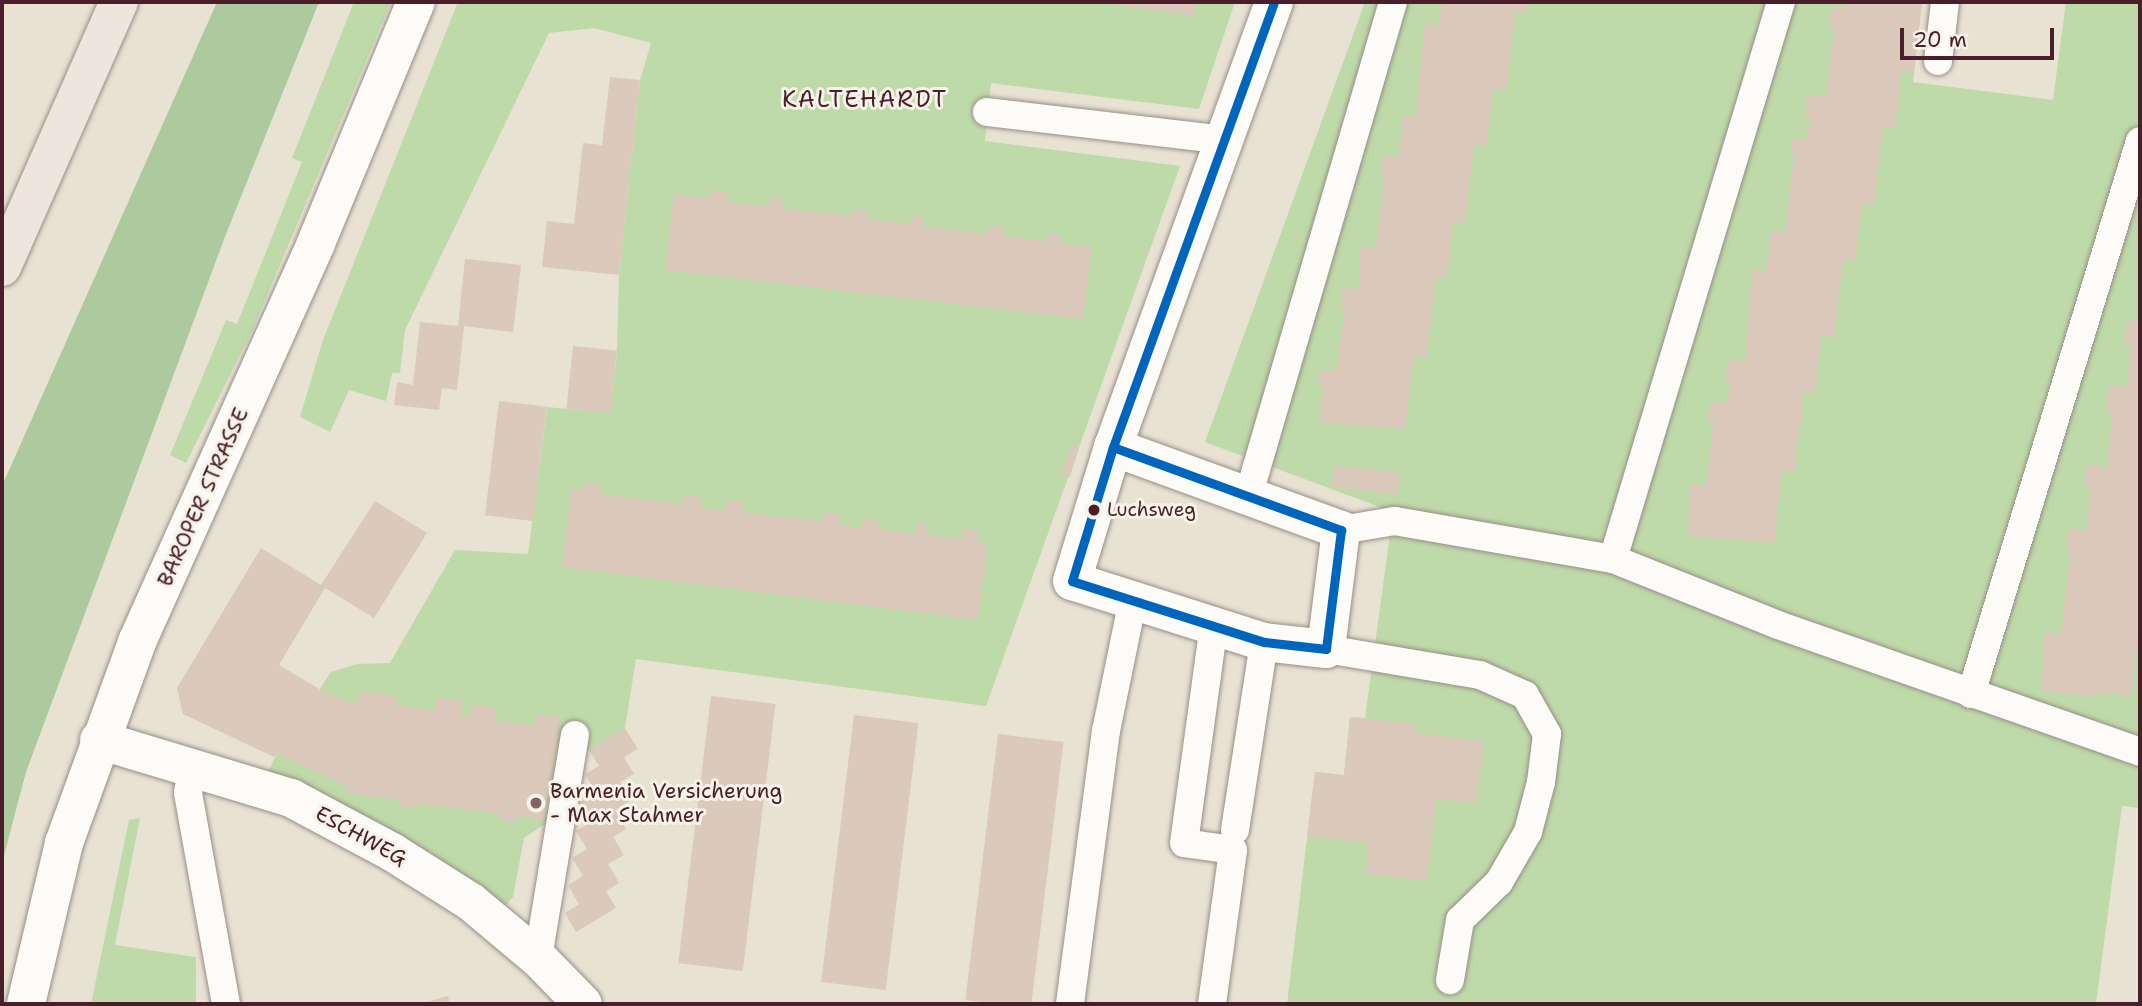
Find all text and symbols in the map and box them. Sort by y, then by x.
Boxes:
scale bar [1904,14,2058,58]
text: 20 m [1913,26,1967,54]
district label: KALTEHARDT [783,85,947,113]
street label: BAROPER STRASSE [152,404,254,590]
place label: Luchsweg [1107,499,1196,521]
marker: Luchsweg [1087,503,1101,517]
place label: Barmenia Versicherung - Max Stahmer [550,778,782,828]
marker: Barmenia Versicherung - Max Stahmer [528,795,544,811]
street label: ESCHWEG [311,801,411,871]

